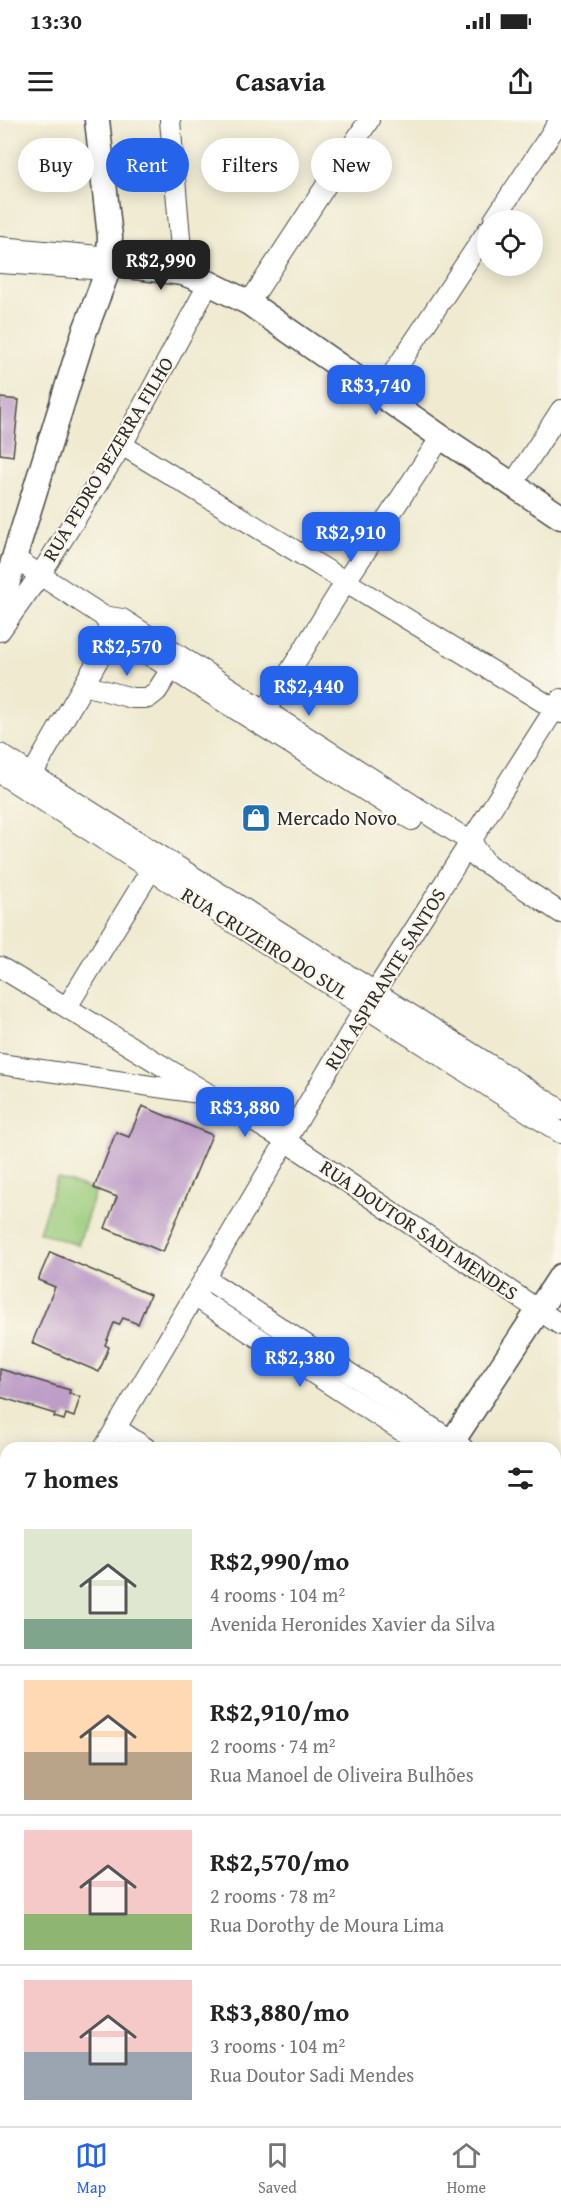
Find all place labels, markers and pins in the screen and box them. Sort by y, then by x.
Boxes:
pin: R$2,990 [106,240,216,291]
pin: R$3,740 [321,365,431,416]
pin: R$2,910 [296,512,406,563]
pin: R$2,570 [72,626,182,677]
pin: R$2,440 [254,666,364,717]
shop icon: Mercado Novo [240,802,272,834]
place label: Mercado Novo [277,803,397,832]
pin: R$3,880 [190,1087,300,1138]
pin: R$2,380 [245,1337,355,1388]

